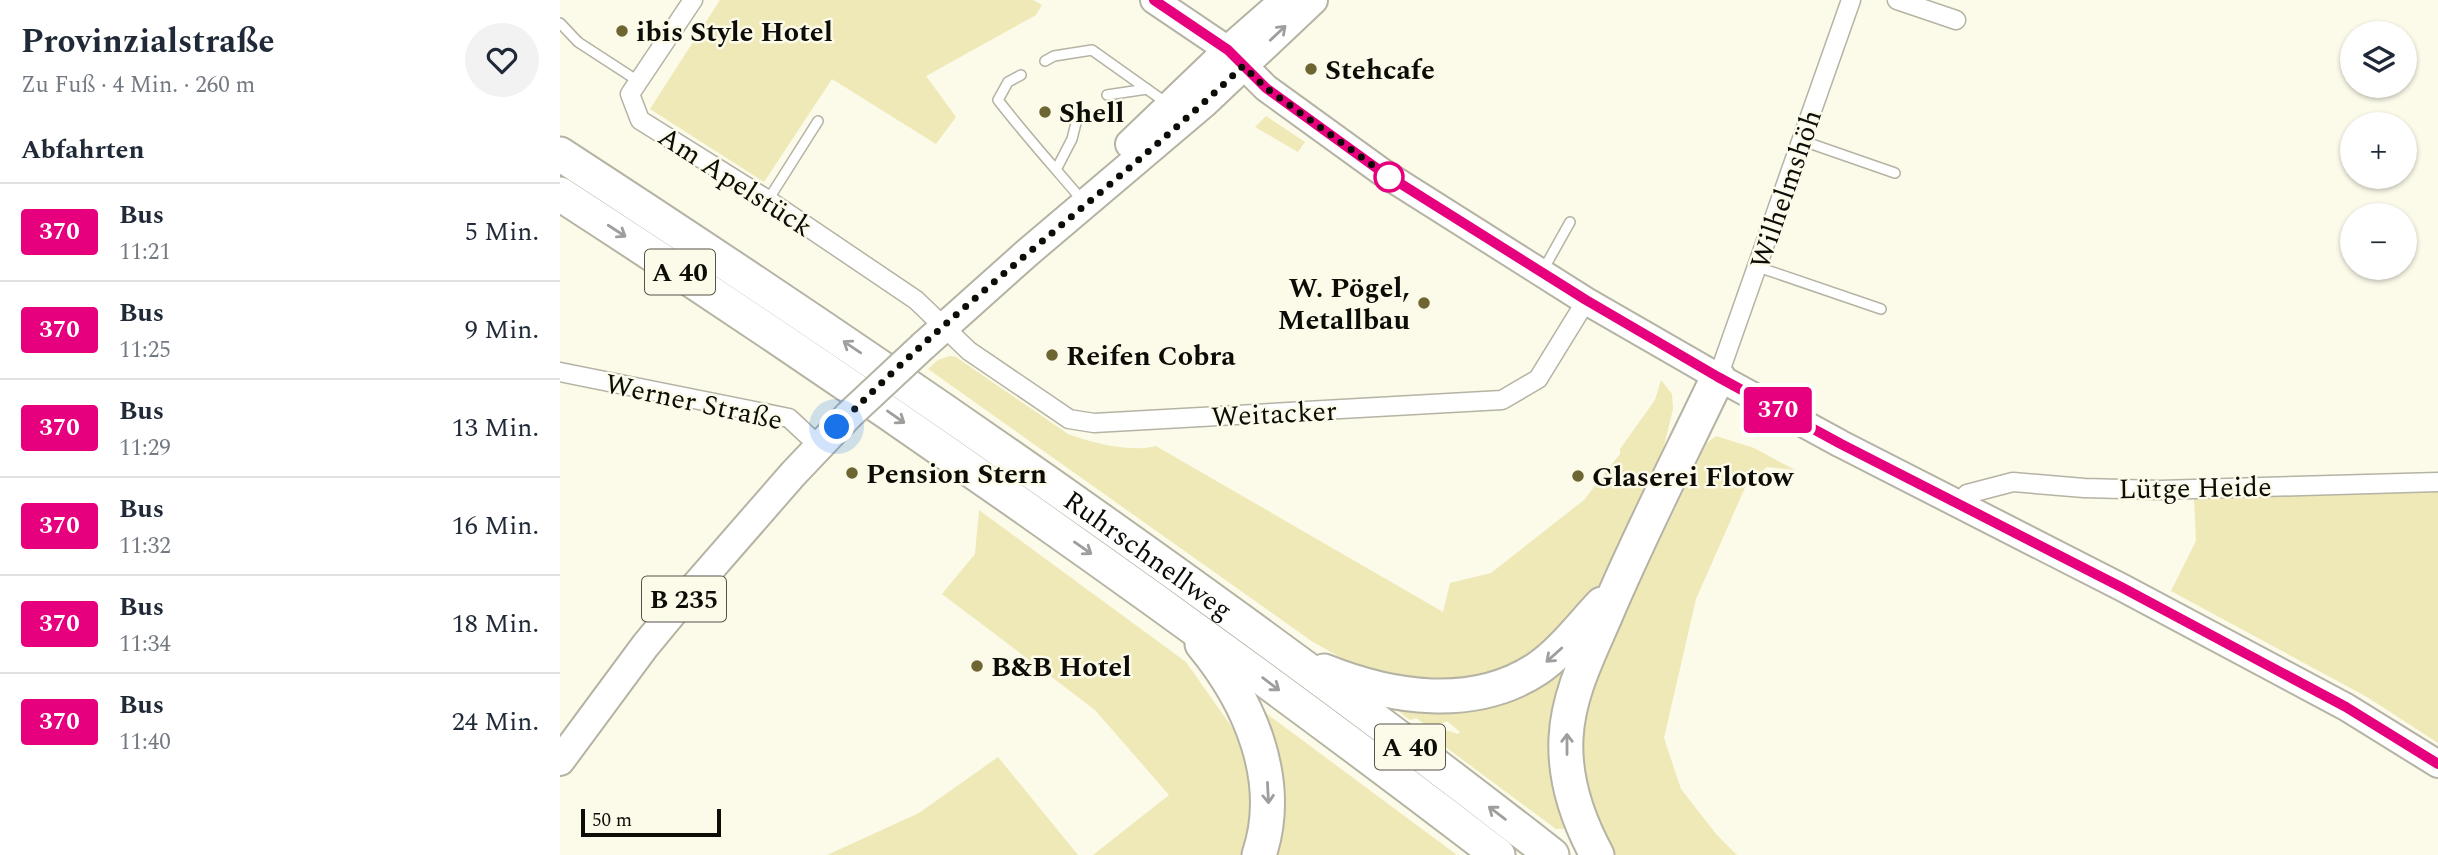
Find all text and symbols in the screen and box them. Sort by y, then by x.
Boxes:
place label: ibis Style Hotel [636,11,833,54]
text: Provinzialstraße [21,17,275,67]
map controls [2340,21,2417,280]
button: layers [2340,21,2417,98]
button: heart [465,23,539,97]
marker: ibis Style Hotel [614,23,630,39]
one-way arrow [1269,25,1287,41]
place label: Stehcafe [1325,49,1435,92]
marker: Stehcafe [1303,61,1319,77]
text: Zu Fuß · 4 Min. · 260 m [21,68,255,103]
place label: Shell [1059,92,1124,135]
marker: Shell [1037,104,1053,120]
street label: Wilhelmshöh [1739,104,1834,275]
button: + [2340,112,2417,189]
street label: Am Apelstück [649,116,821,249]
text: Abfahrten [21,130,145,170]
unlabelled marker [1374,162,1404,192]
text: Bus [119,195,164,235]
button: − [2340,203,2417,280]
text: 5 Min. [465,212,539,252]
text: 370 [39,214,80,250]
one-way arrow [607,224,627,238]
text: 11:21 [119,235,171,270]
road number: A 40 [645,249,715,294]
place label: W. Pögel, Metallbau [1278,267,1410,342]
text: Bus [119,293,164,333]
marker: W. Pögel, Metallbau [1416,295,1432,311]
text: 9 Min. [465,310,539,350]
text: 370 [39,312,80,348]
text: 11:25 [119,333,171,368]
place label: Reifen Cobra [1066,335,1236,378]
one-way arrow [843,340,862,354]
marker: Reifen Cobra [1044,347,1060,363]
street label: Werner Straße [601,363,786,442]
line badge: 370 [1738,387,1818,433]
street label: Weitacker [1210,390,1338,439]
text: Bus [119,391,164,431]
text: 370 [1758,392,1798,428]
text: 13 Min. [452,408,539,448]
your location [819,409,854,444]
text: 370 [39,410,80,446]
one-way arrow [886,410,906,424]
text: 11:29 [119,431,171,466]
place label: Pension Stern [866,453,1047,496]
place label: Glaserei Flotow [1592,456,1795,499]
marker: Pension Stern [844,465,860,481]
street label: Lütge Heide [2118,466,2272,511]
marker: Glaserei Flotow [1570,468,1586,484]
street label: Ruhrschnellweg [1054,480,1242,631]
text: Bus [119,489,164,529]
text: 16 Min. [452,506,539,546]
text: 370 [39,508,80,544]
text: 11:32 [119,529,171,564]
one-way arrow [1073,541,1092,555]
road number: B 235 [642,576,726,622]
text: Bus [119,587,164,627]
text: 18 Min. [452,604,539,644]
text: 370 [39,606,80,642]
text: 11:34 [119,627,171,662]
place label: B&B Hotel [991,646,1131,689]
one-way arrow [1546,646,1563,663]
marker: B&B Hotel [969,658,985,674]
one-way arrow [1261,677,1280,691]
text: Bus [119,685,164,725]
text: 24 Min. [452,702,539,742]
text: 370 [39,704,80,740]
road number: A 40 [1375,724,1445,769]
text: 11:40 [119,725,171,760]
one-way arrow [1560,733,1574,756]
one-way arrow [1262,781,1275,804]
scale bar [581,806,721,838]
text: 50 m [592,806,632,835]
one-way arrow [1489,806,1507,821]

